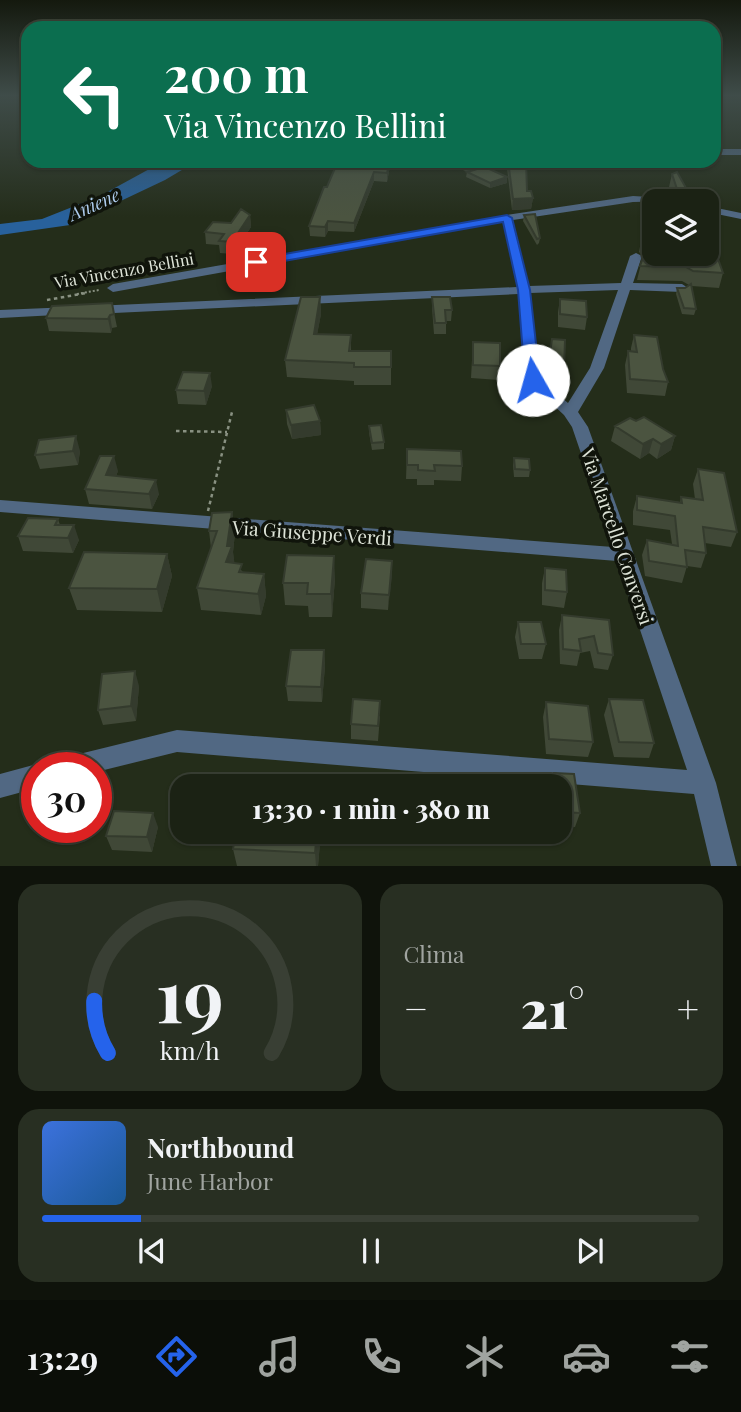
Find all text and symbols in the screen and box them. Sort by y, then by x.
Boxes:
text: 200 m [164,40,309,105]
icon: left [49,49,140,140]
text: Via Vincenzo Bellini [164,103,447,146]
water label: Aniene [63,182,123,227]
map controls [642,189,719,266]
button: layers [642,189,719,266]
pin [226,232,286,292]
icon: arrive [237,243,275,281]
street label: Via Vincenzo Bellini [52,247,196,293]
position arrow [496,343,570,417]
street label: Via Marcello Conversi [575,443,661,628]
street label: Via Giuseppe Verdi [230,513,393,551]
speed limit sign: 30 [21,752,112,843]
text: 13:30 · 1 min · 380 m [252,791,490,826]
text: Clima [404,938,465,969]
text: 19 [156,945,224,1042]
text: 21° [520,973,584,1042]
text: − [404,982,428,1033]
text: + [677,982,699,1033]
text: km/h [160,1033,220,1066]
text: Northbound [147,1130,294,1165]
text: June Harbor [147,1165,273,1196]
icon: previous [133,1232,171,1270]
icon: pause [352,1232,390,1270]
icon: next [571,1232,609,1270]
icon: directions [152,1332,201,1381]
icon: music [255,1332,304,1381]
icon: phone [357,1332,406,1381]
icon: climate [460,1332,509,1381]
icon: car [562,1332,611,1381]
icon: filters [665,1332,714,1381]
text: 13:29 [27,1335,98,1378]

